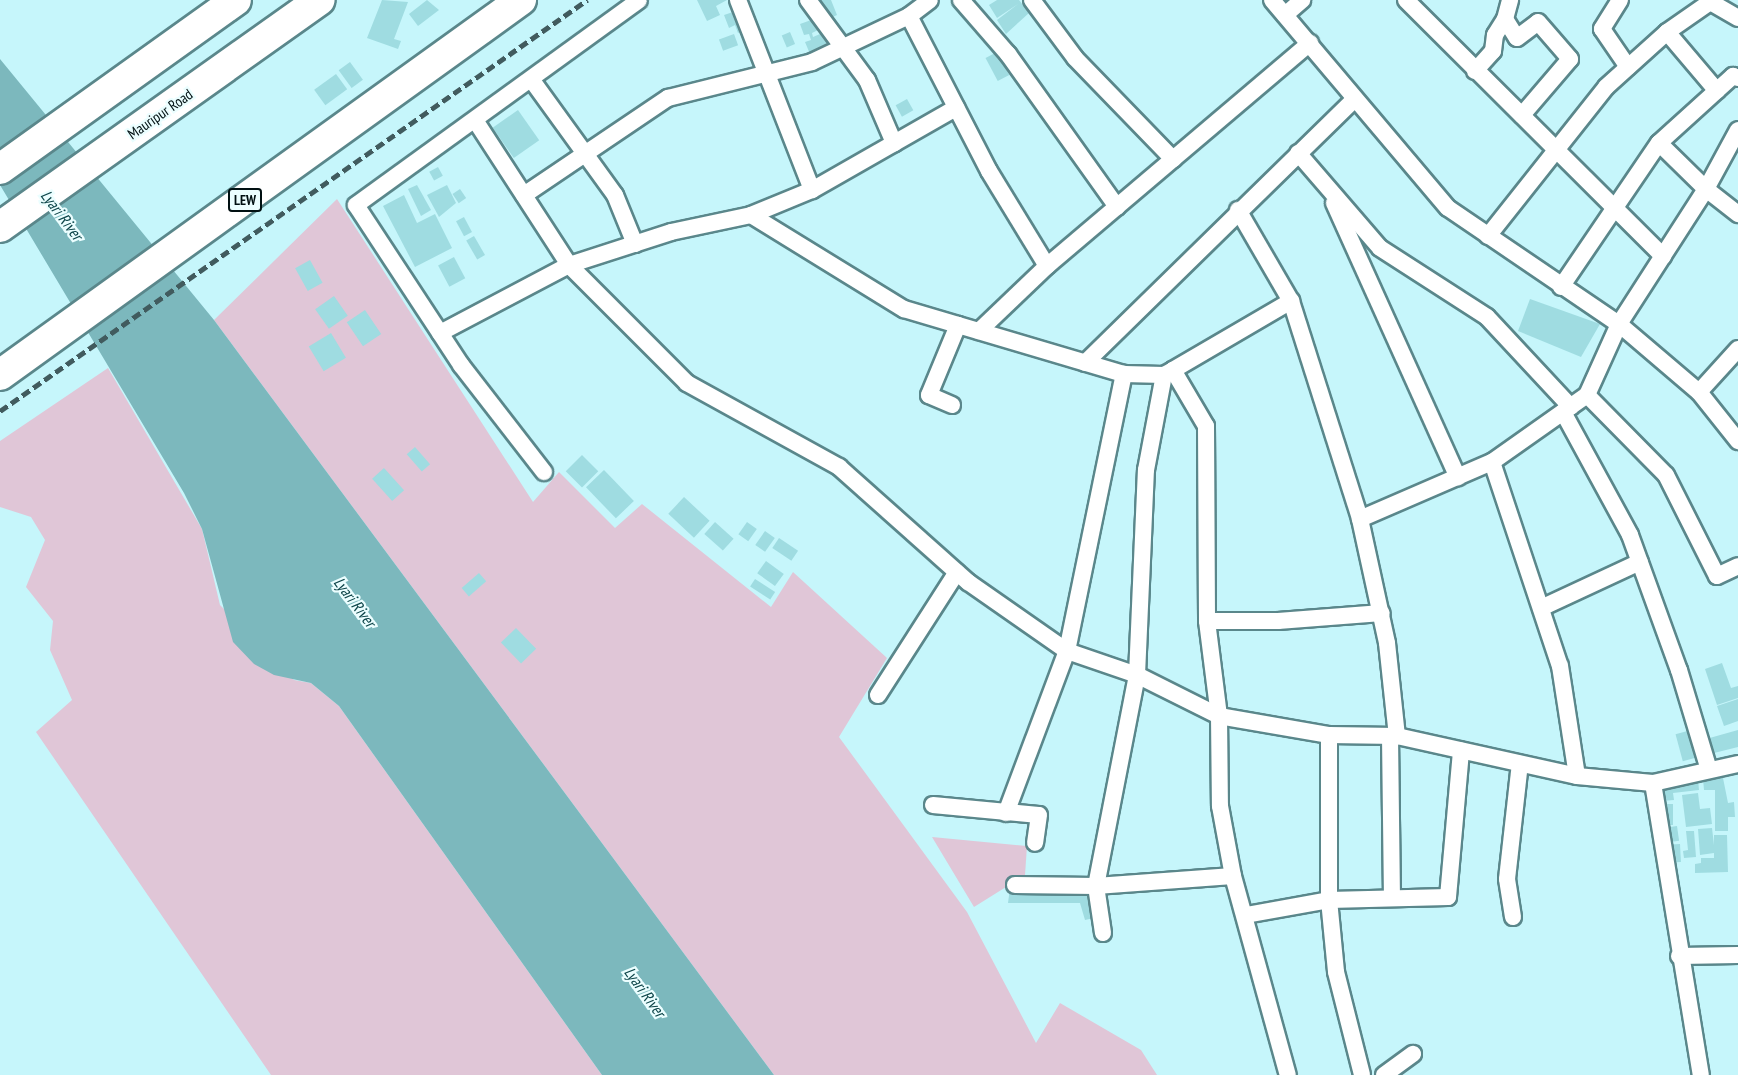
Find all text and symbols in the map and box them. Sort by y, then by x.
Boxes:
street label: Mauripur Road [124,85,196,143]
water label: Lyari River [37,186,87,244]
road number: LEW [227,189,263,211]
water label: Lyari River [330,573,380,631]
water label: Lyari River [620,963,670,1021]

